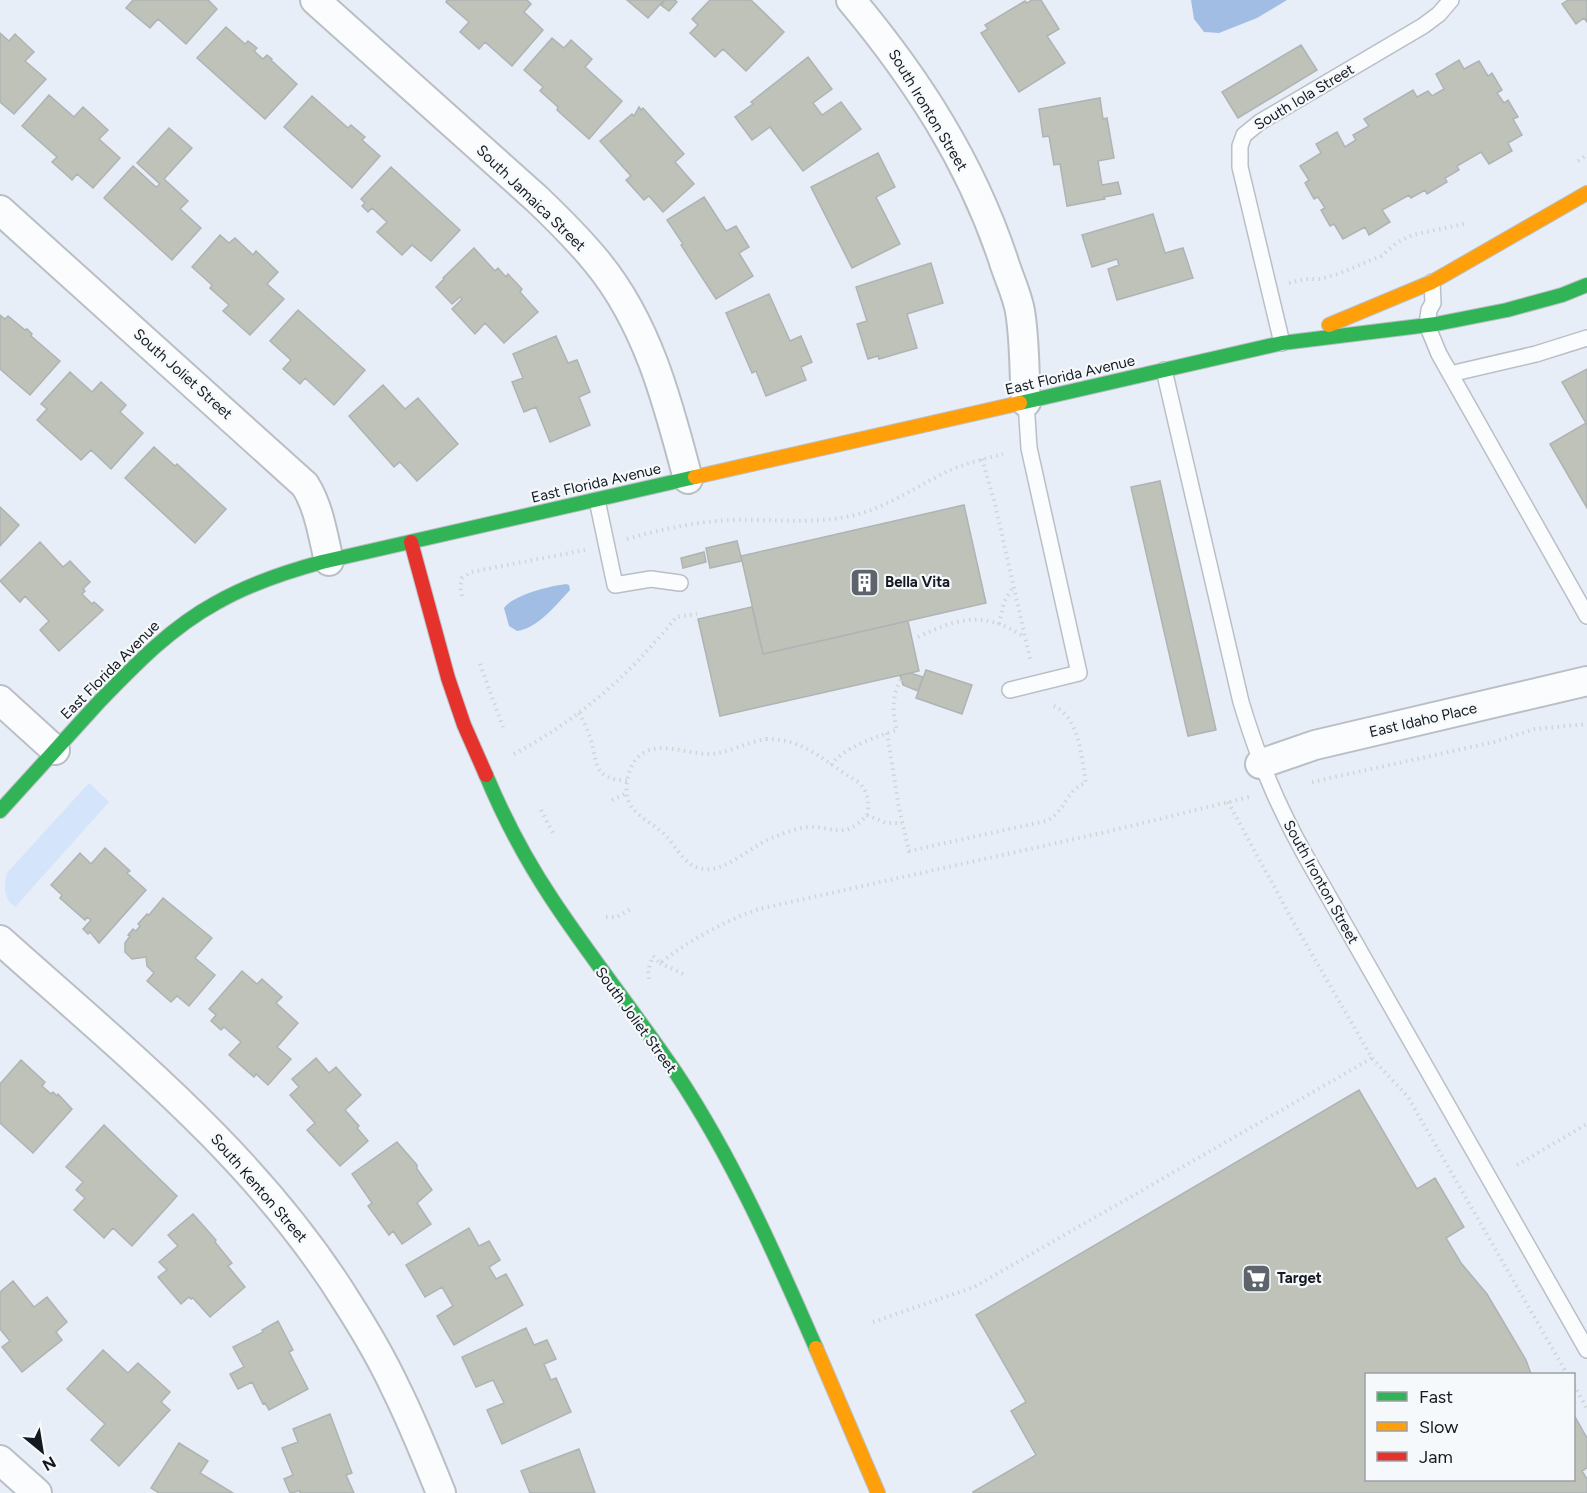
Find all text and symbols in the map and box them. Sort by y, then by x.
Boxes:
street label: South Ironton Street [885,46,972,174]
street label: South Iola Street [1251,60,1358,134]
street label: South Jamaica Street [473,141,590,255]
street label: South Joliet Street [130,325,236,423]
street label: East Florida Avenue [1003,351,1137,399]
street label: East Florida Avenue [529,459,663,507]
building icon: Bella Vita [848,566,880,598]
place label: Bella Vita [885,573,950,591]
street label: East Florida Avenue [57,617,163,723]
street label: East Idaho Place [1367,699,1479,741]
street label: South Ironton Street [1280,817,1363,947]
street label: South Joliet Street [591,963,681,1077]
street label: South Kenton Street [207,1130,311,1246]
supermarket icon: Target [1240,1262,1272,1294]
place label: Target [1277,1269,1322,1287]
legend [1365,1373,1575,1481]
text: Fast [1419,1386,1453,1408]
text: Slow [1419,1416,1458,1438]
north arrow [12,1421,72,1481]
text: Jam [1419,1446,1453,1468]
text: N [39,1452,59,1475]

